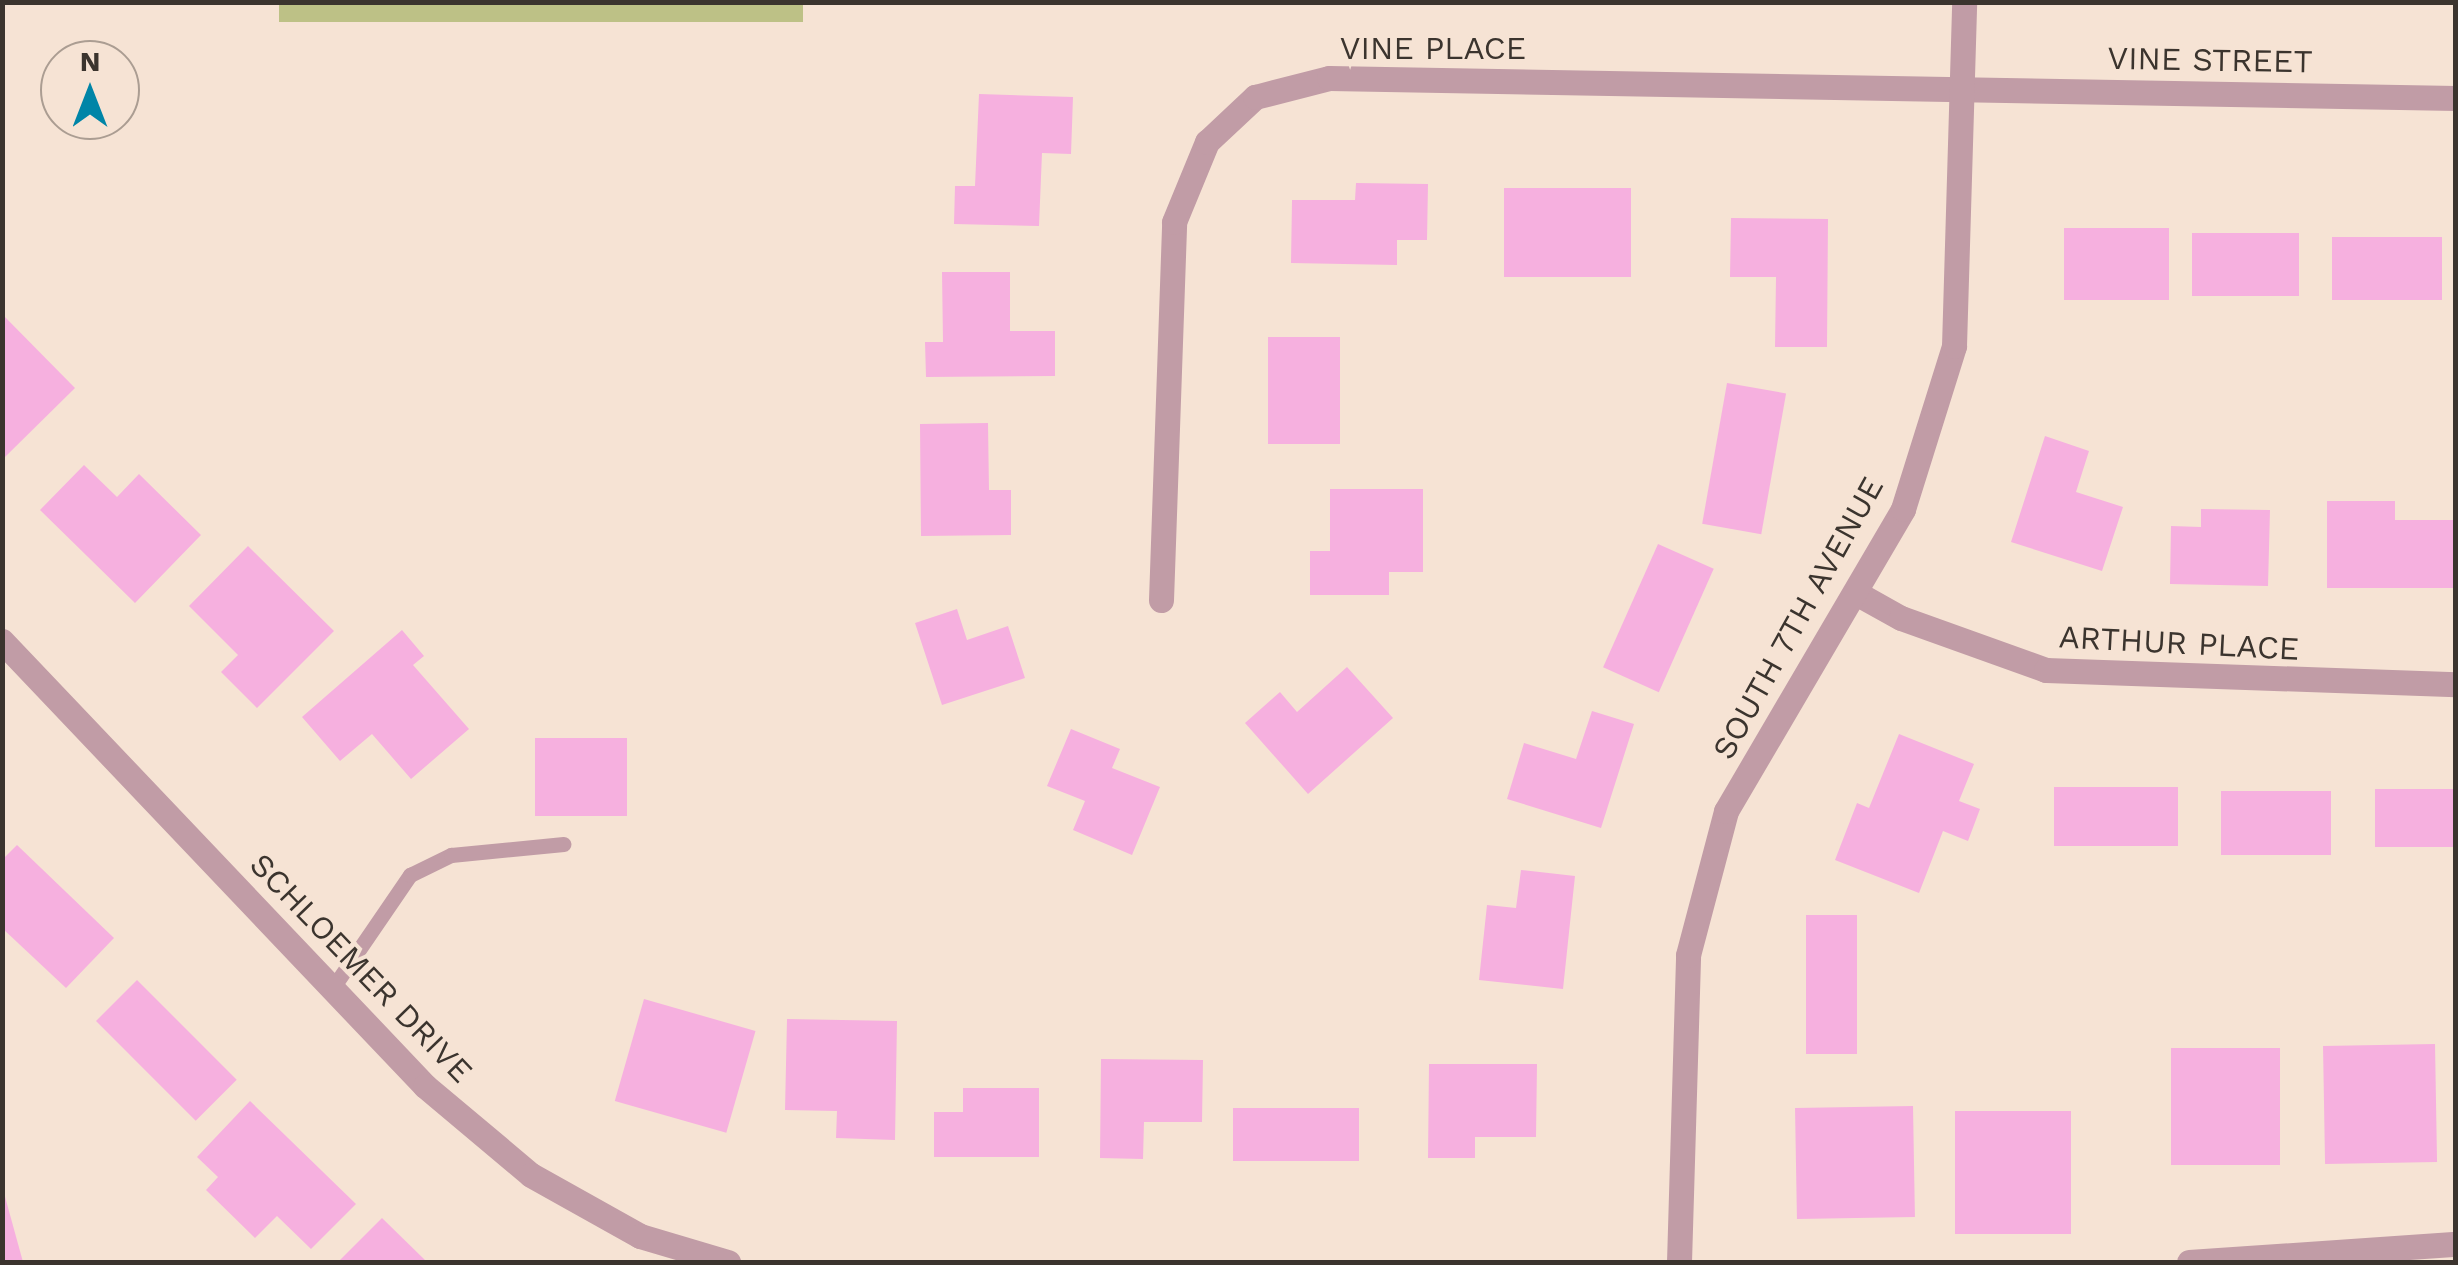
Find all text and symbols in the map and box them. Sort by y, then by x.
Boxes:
street label: VINE PLACE [1340,29,1526,67]
street label: VINE STREET [2107,39,2313,81]
north arrow [40,40,140,140]
text: N [80,45,100,78]
street label: SOUTH 7TH AVENUE [1704,469,1892,767]
street label: ARTHUR PLACE [2058,618,2300,668]
street label: SCHLOEMER DRIVE [242,845,480,1091]

